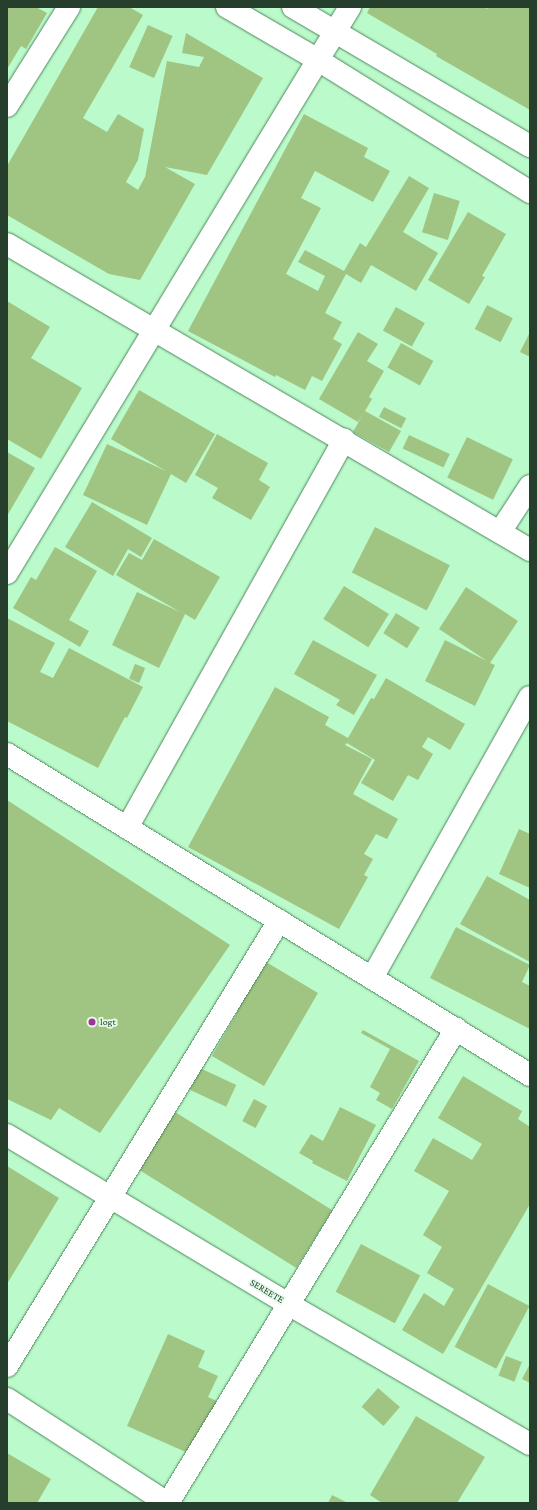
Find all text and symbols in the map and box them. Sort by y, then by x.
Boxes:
place label: logt [100,1016,116,1028]
marker: logt [87,1017,97,1027]
street label: SEREETE [248,1276,286,1306]

